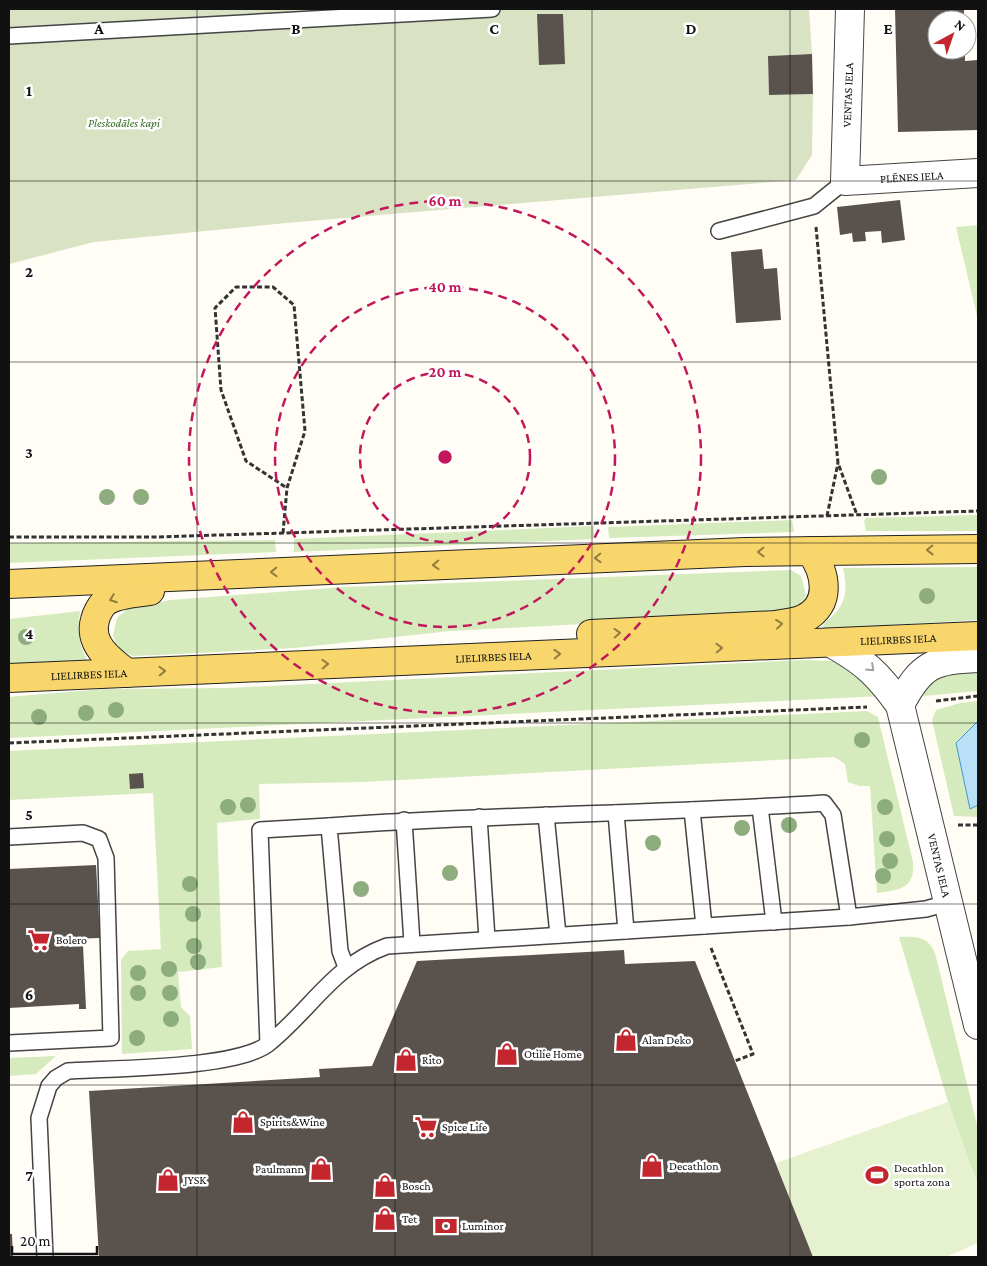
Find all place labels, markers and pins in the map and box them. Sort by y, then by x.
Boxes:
centre of rings [436,448,454,466]
supermarket icon: Bolero [26,927,52,953]
place label: Bolero [56,933,87,947]
shop icon: Alan Deko [613,1027,639,1053]
place label: Alan Deko [642,1033,691,1047]
shop icon: Otilie Home [494,1041,520,1067]
shop icon: Rito [393,1047,419,1073]
place label: Otilie Home [524,1047,582,1061]
place label: Rito [422,1053,442,1067]
shop icon: Spirits&Wine [230,1109,256,1135]
supermarket icon: Spice Life [413,1114,439,1140]
place label: Spirits&Wine [260,1115,325,1129]
place label: Spice Life [442,1120,487,1134]
shop icon: Decathlon [639,1153,665,1179]
shop icon: Paulmann [308,1156,334,1182]
place label: Decathlon [669,1159,719,1173]
place label: Decathlon sporta zona [894,1161,950,1189]
place label: Paulmann [255,1162,305,1176]
sports icon: Decathlon sporta zona [864,1162,890,1188]
shop icon: JYSK [155,1167,181,1193]
place label: JYSK [183,1173,206,1187]
shop icon: Bosch [372,1173,398,1199]
place label: Bosch [402,1179,431,1193]
shop icon: Tet [372,1206,398,1232]
place label: Tet [402,1212,418,1226]
bank icon: Luminor [433,1213,459,1239]
place label: Luminor [462,1219,504,1233]

